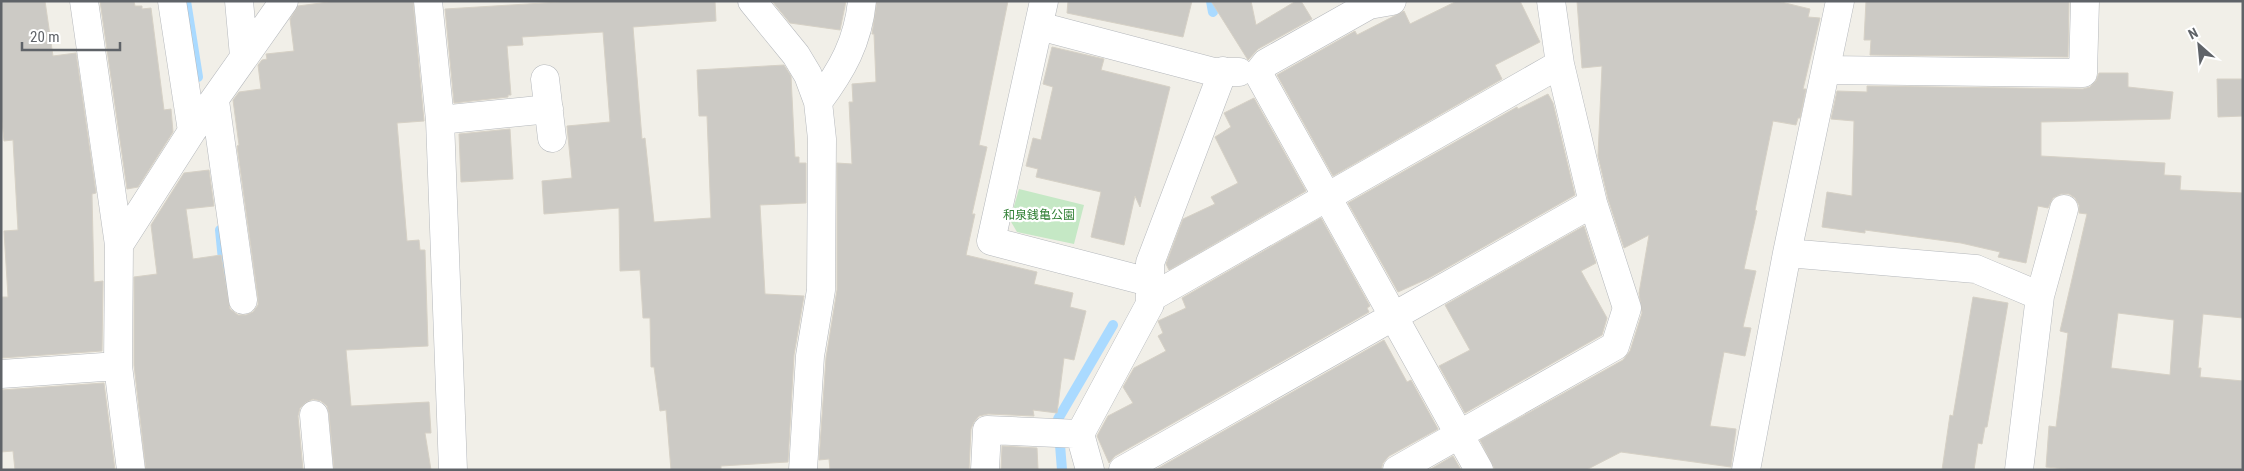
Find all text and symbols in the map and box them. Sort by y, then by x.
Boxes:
scale bar [22,20,120,52]
north arrow [2174,20,2224,70]
text: N [2186,24,2201,42]
text: 20 m [30,28,60,46]
park label: 和泉銭亀公園 [1003,208,1075,222]

